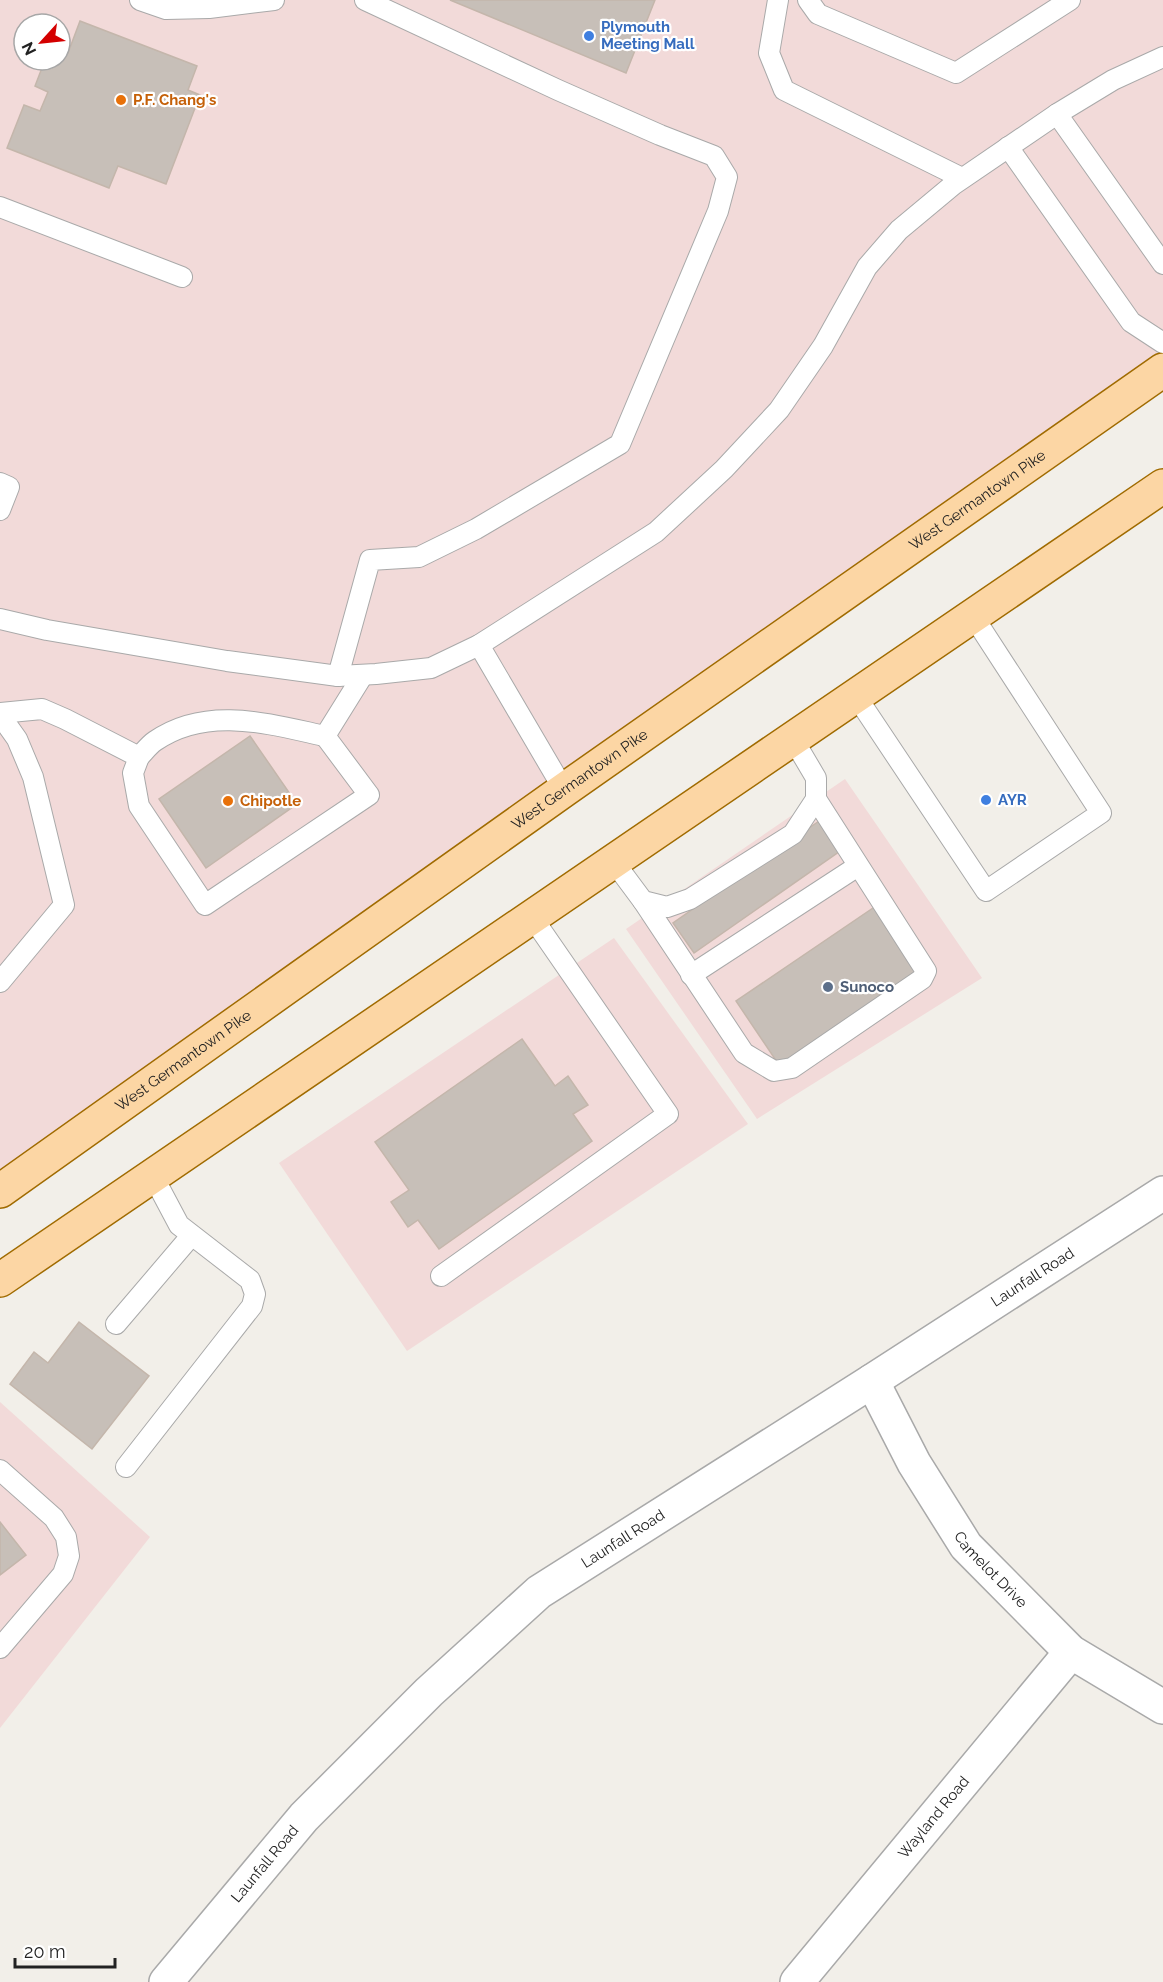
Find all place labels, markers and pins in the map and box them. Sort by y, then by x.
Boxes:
place label: Plymouth Meeting Mall [601,18,695,53]
marker: Plymouth Meeting Mall [582,29,596,43]
place label: P.F. Chang's [133,91,216,109]
marker: P.F. Chang's [114,93,128,107]
place label: AYR [998,791,1027,809]
place label: Chipotle [240,792,301,810]
marker: AYR [979,793,993,807]
marker: Chipotle [221,794,235,808]
place label: Sunoco [840,978,894,996]
marker: Sunoco [821,980,835,994]

